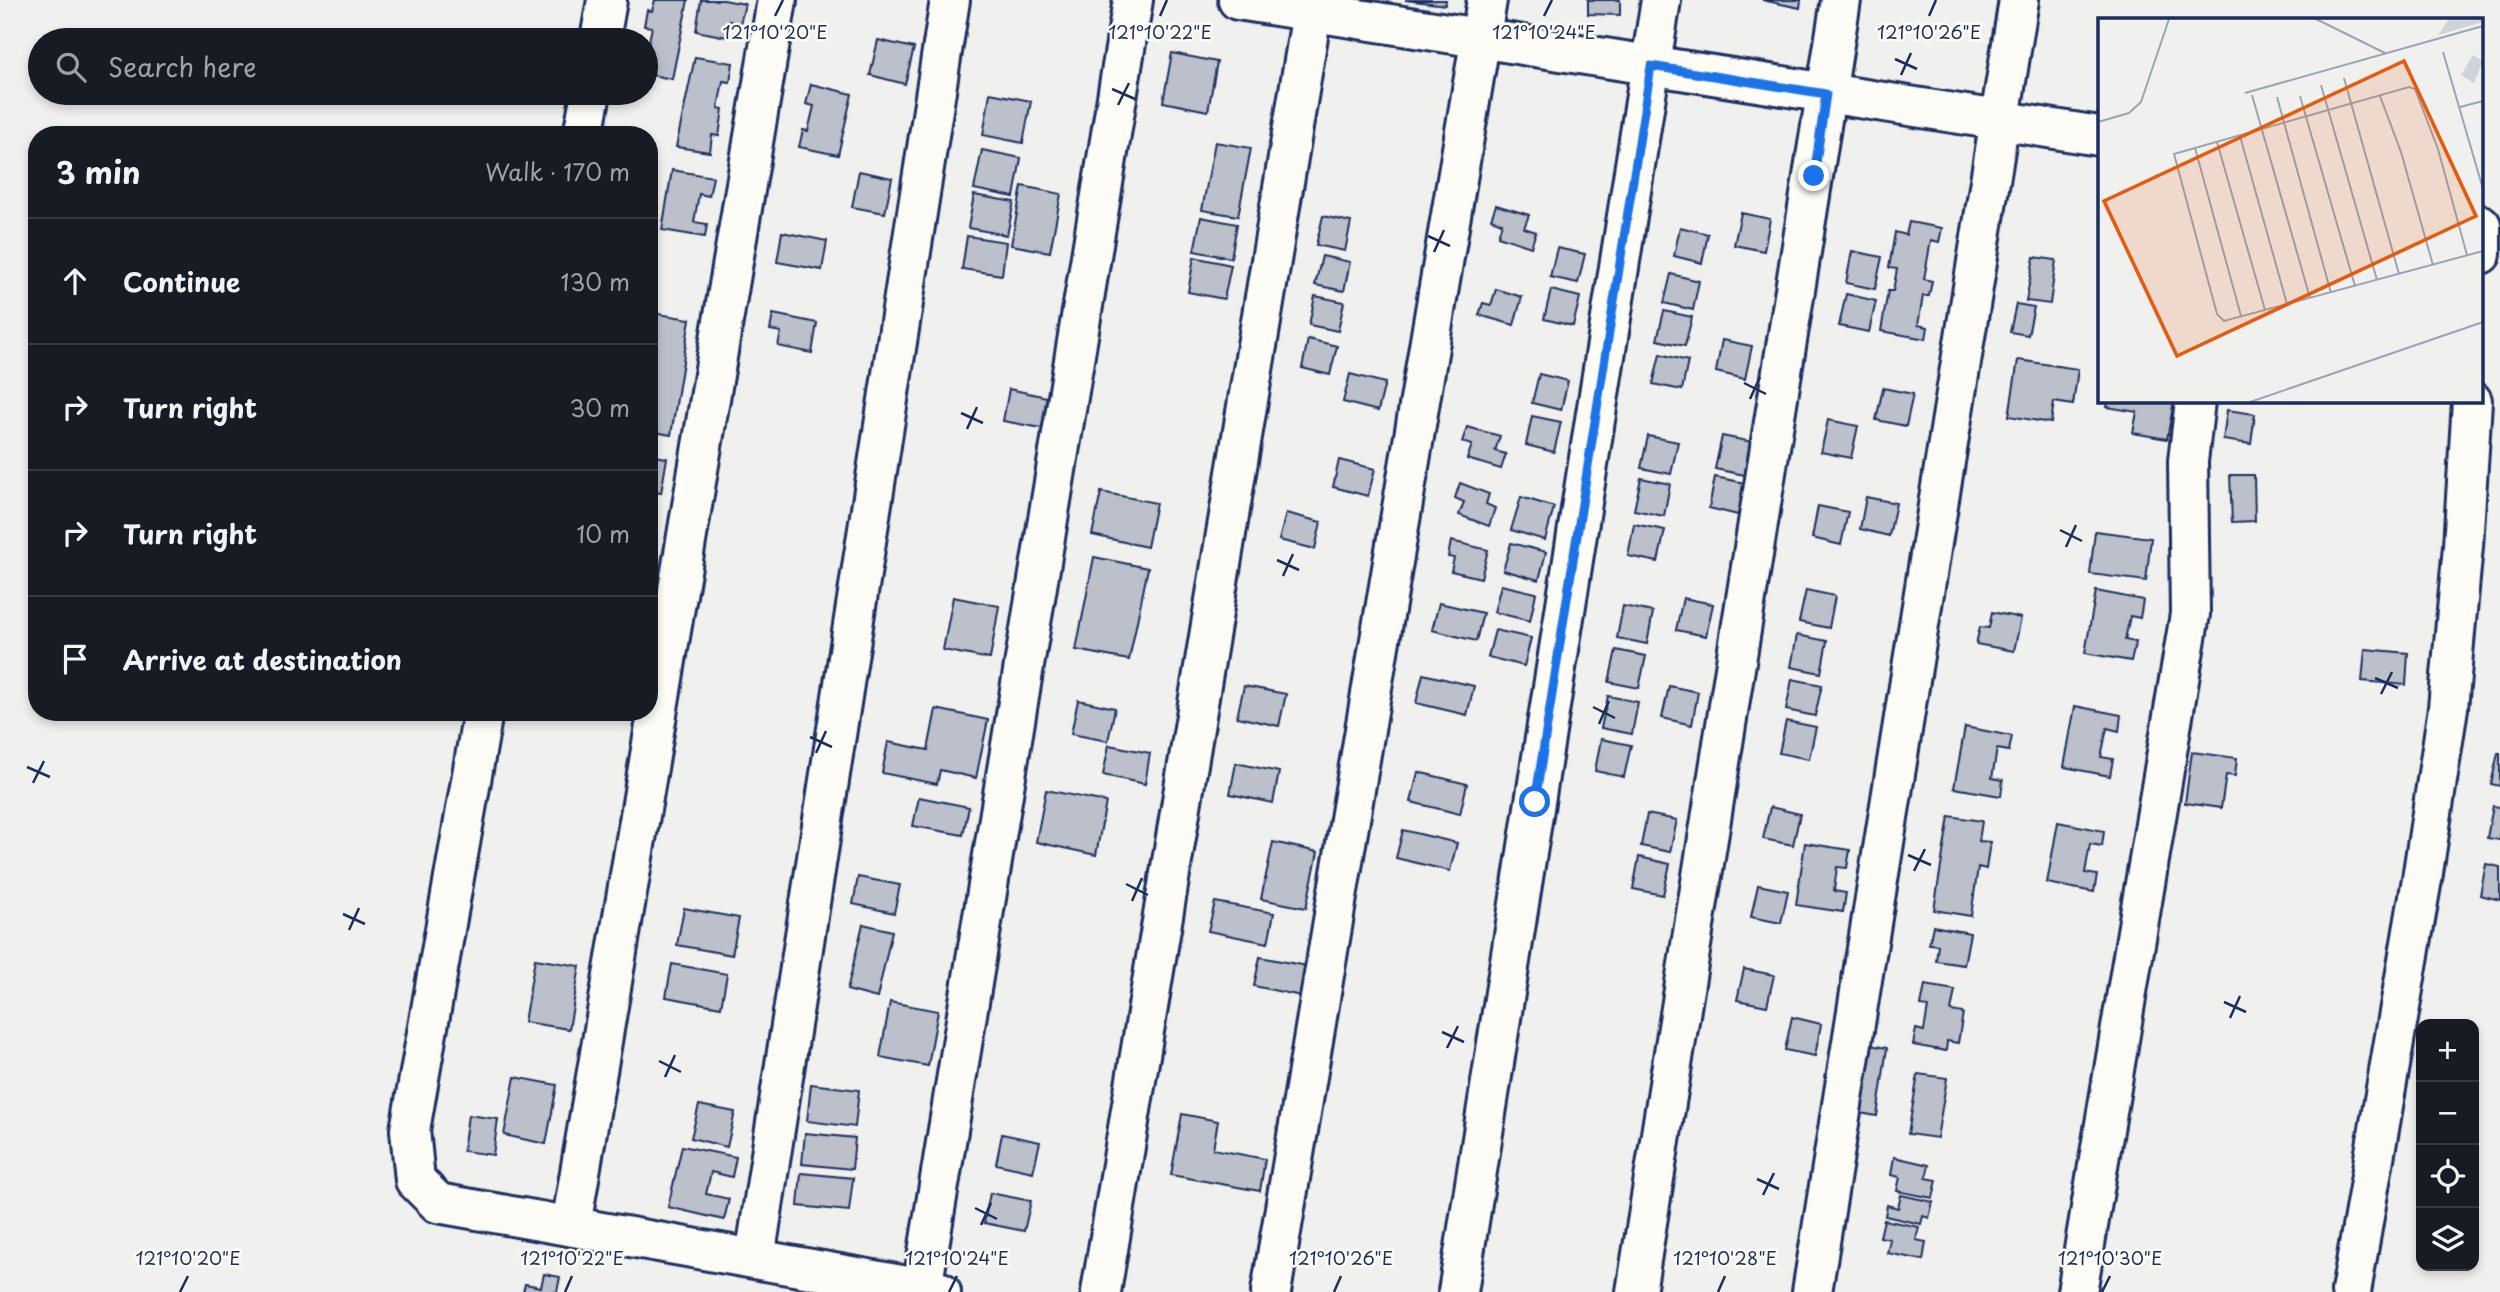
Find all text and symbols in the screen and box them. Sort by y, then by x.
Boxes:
text: 121°10'20"E [722,18,828,45]
text: 121°10'22"E [1108,18,1212,45]
text: 121°10'24"E [1492,18,1596,45]
text: 121°10'26"E [1877,18,1981,45]
inset map [2098,18,2482,402]
search box [28,28,658,105]
text: Search here [108,47,257,86]
icon: search [52,48,90,86]
text: 3 min [56,149,141,194]
text: Walk · 170 m [485,154,630,189]
route end [1798,160,1829,191]
icon: ahead [56,262,94,300]
text: Continue [123,262,240,301]
text: 130 m [560,264,630,299]
icon: right [56,388,94,426]
text: Turn right [123,388,257,427]
text: 30 m [569,390,630,425]
icon: right [56,514,94,552]
text: Turn right [123,514,257,553]
text: 10 m [576,516,630,551]
icon: arrive [56,640,94,678]
text: Arrive at destination [123,640,402,679]
route start [1519,786,1550,817]
map controls [2416,1019,2479,1271]
button: + [2416,1019,2479,1082]
button: − [2416,1082,2479,1145]
button: locate [2416,1145,2479,1208]
button: layers [2416,1208,2479,1271]
text: 121°10'20"E [135,1244,241,1271]
text: 121°10'22"E [520,1244,624,1271]
text: 121°10'24"E [905,1244,1009,1271]
text: 121°10'26"E [1289,1244,1393,1271]
text: 121°10'28"E [1673,1244,1777,1271]
text: 121°10'30"E [2058,1244,2162,1271]

